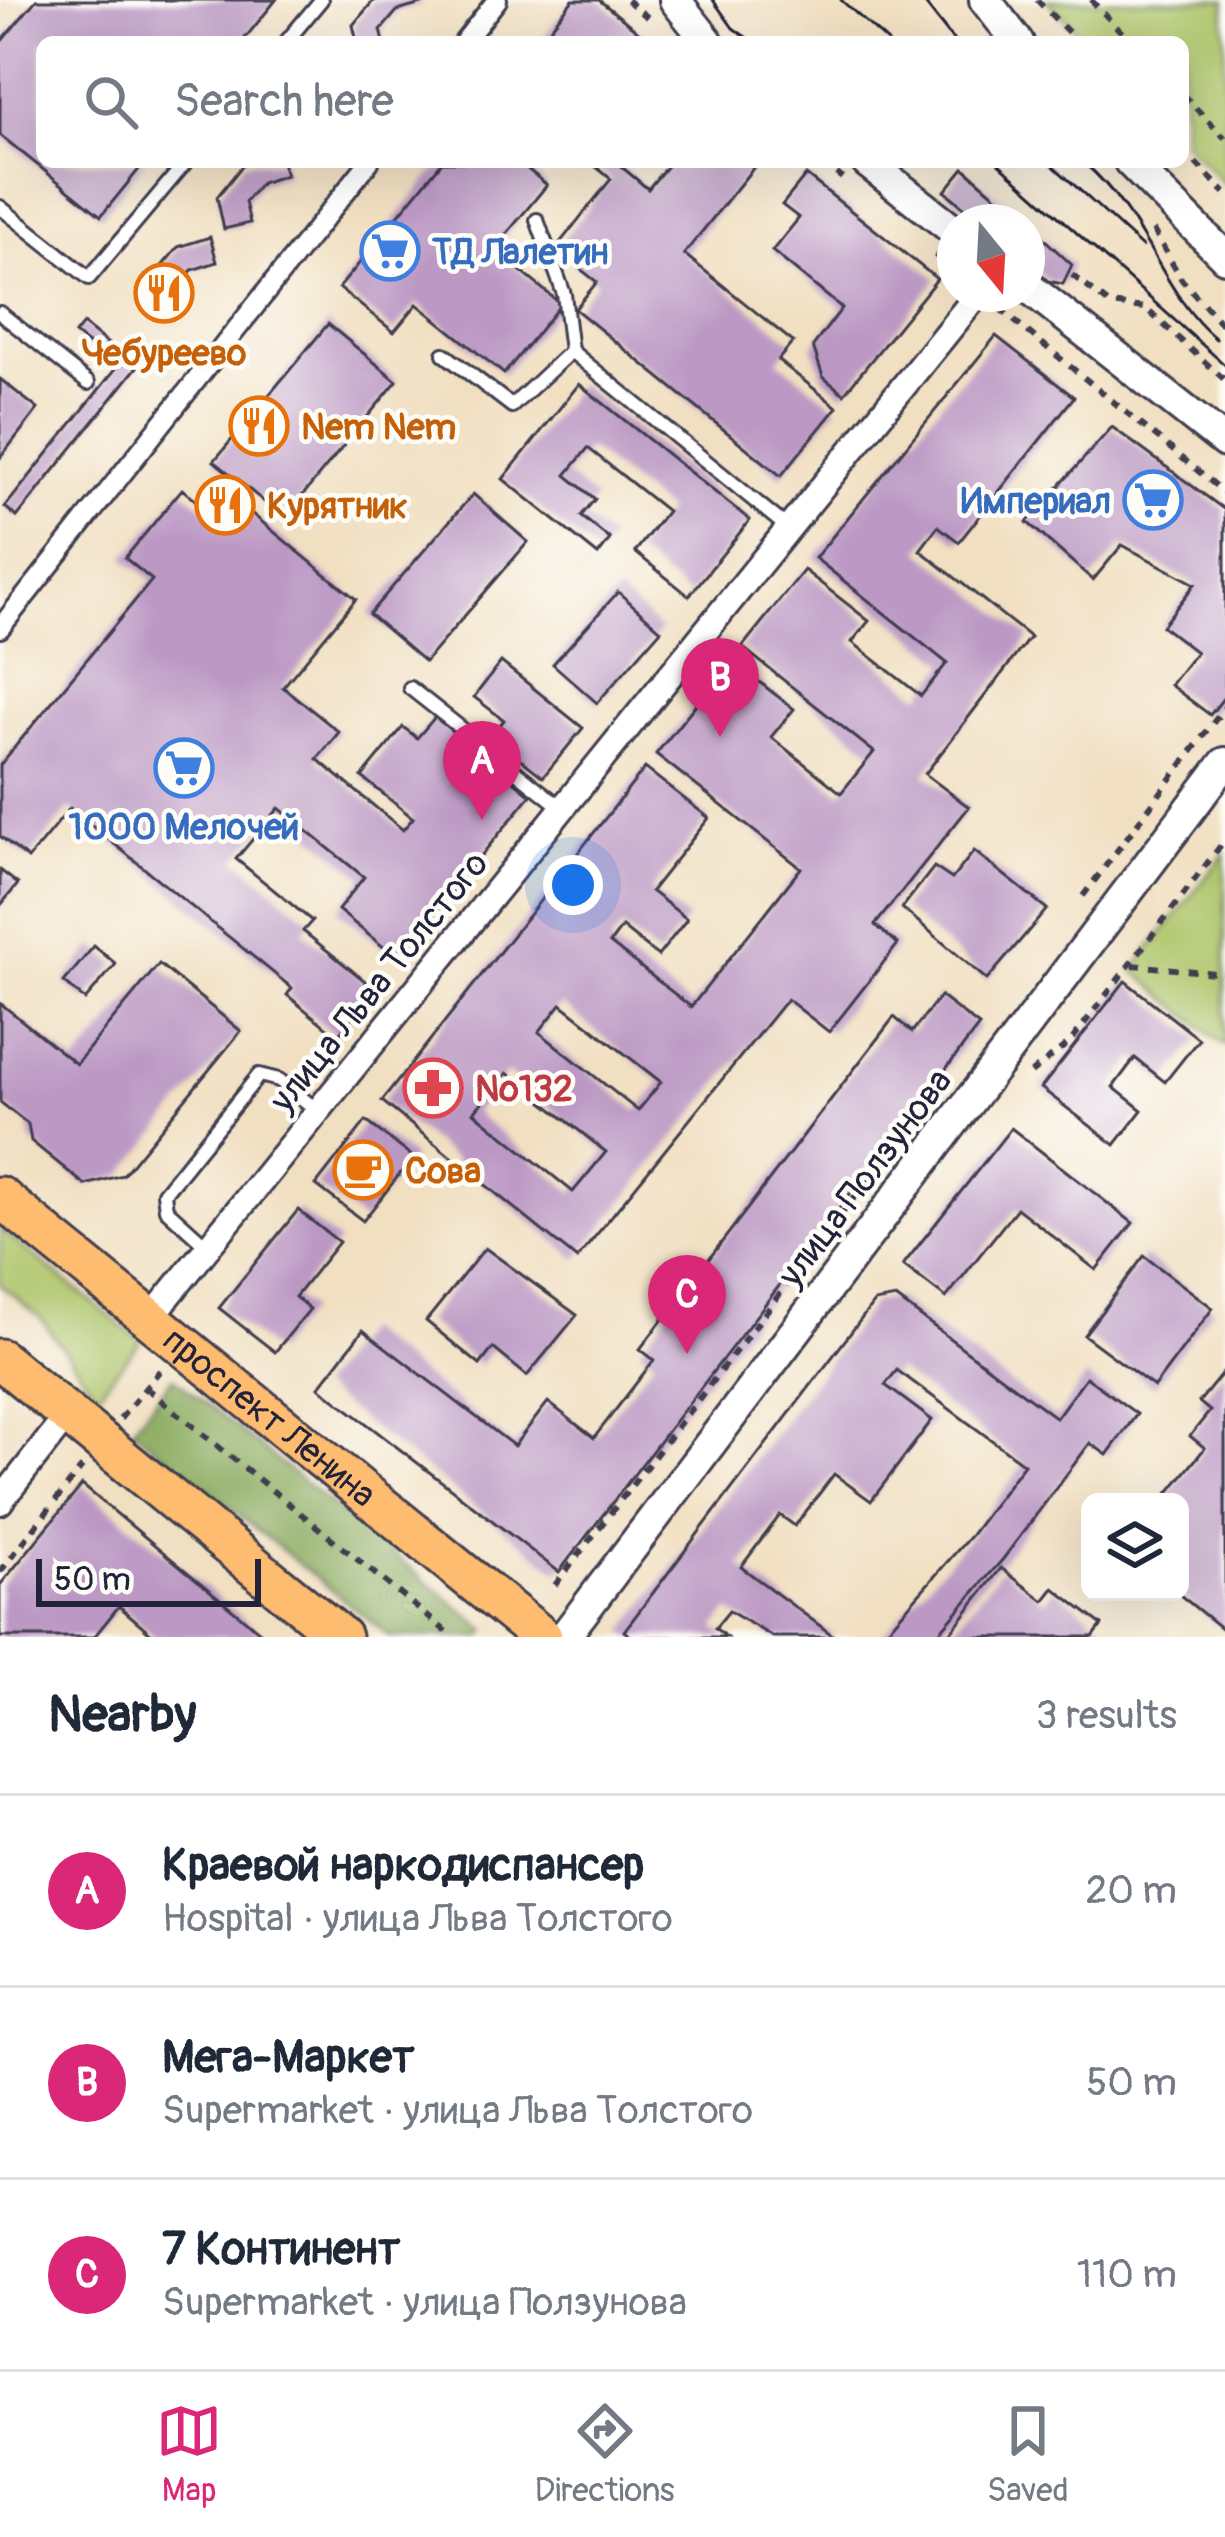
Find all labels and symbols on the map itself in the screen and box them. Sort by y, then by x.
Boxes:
north arrow [937,204,1045,312]
supermarket icon: ТД Лалетин [359,220,421,282]
place label: ТД Лалетин [432,230,608,275]
restaurant icon: Чебуреево [133,262,195,324]
place label: Чебуреево [82,331,246,376]
restaurant icon: Nem Nem [228,395,290,457]
place label: Nem Nem [301,405,456,450]
supermarket icon: Империал [1122,469,1184,531]
restaurant icon: Курятник [194,474,256,536]
place label: Империал [961,479,1111,524]
place label: Курятник [267,484,408,529]
pin: B [681,638,759,737]
pin: A [443,721,521,820]
supermarket icon: 1000 Мелочей [153,737,215,799]
place label: 1000 Мелочей [69,805,299,850]
street label: улица Льва Толстого [260,842,498,1122]
your location [543,855,603,915]
pharmacy icon: №132 [402,1057,464,1119]
street label: улица Ползунова [768,1060,962,1297]
place label: №132 [475,1067,573,1112]
cafe icon: Сова [332,1139,394,1201]
place label: Сова [405,1149,481,1194]
pin: C [648,1255,726,1354]
street label: проспект Ленина [154,1318,385,1517]
scale bar [36,1553,261,1606]

